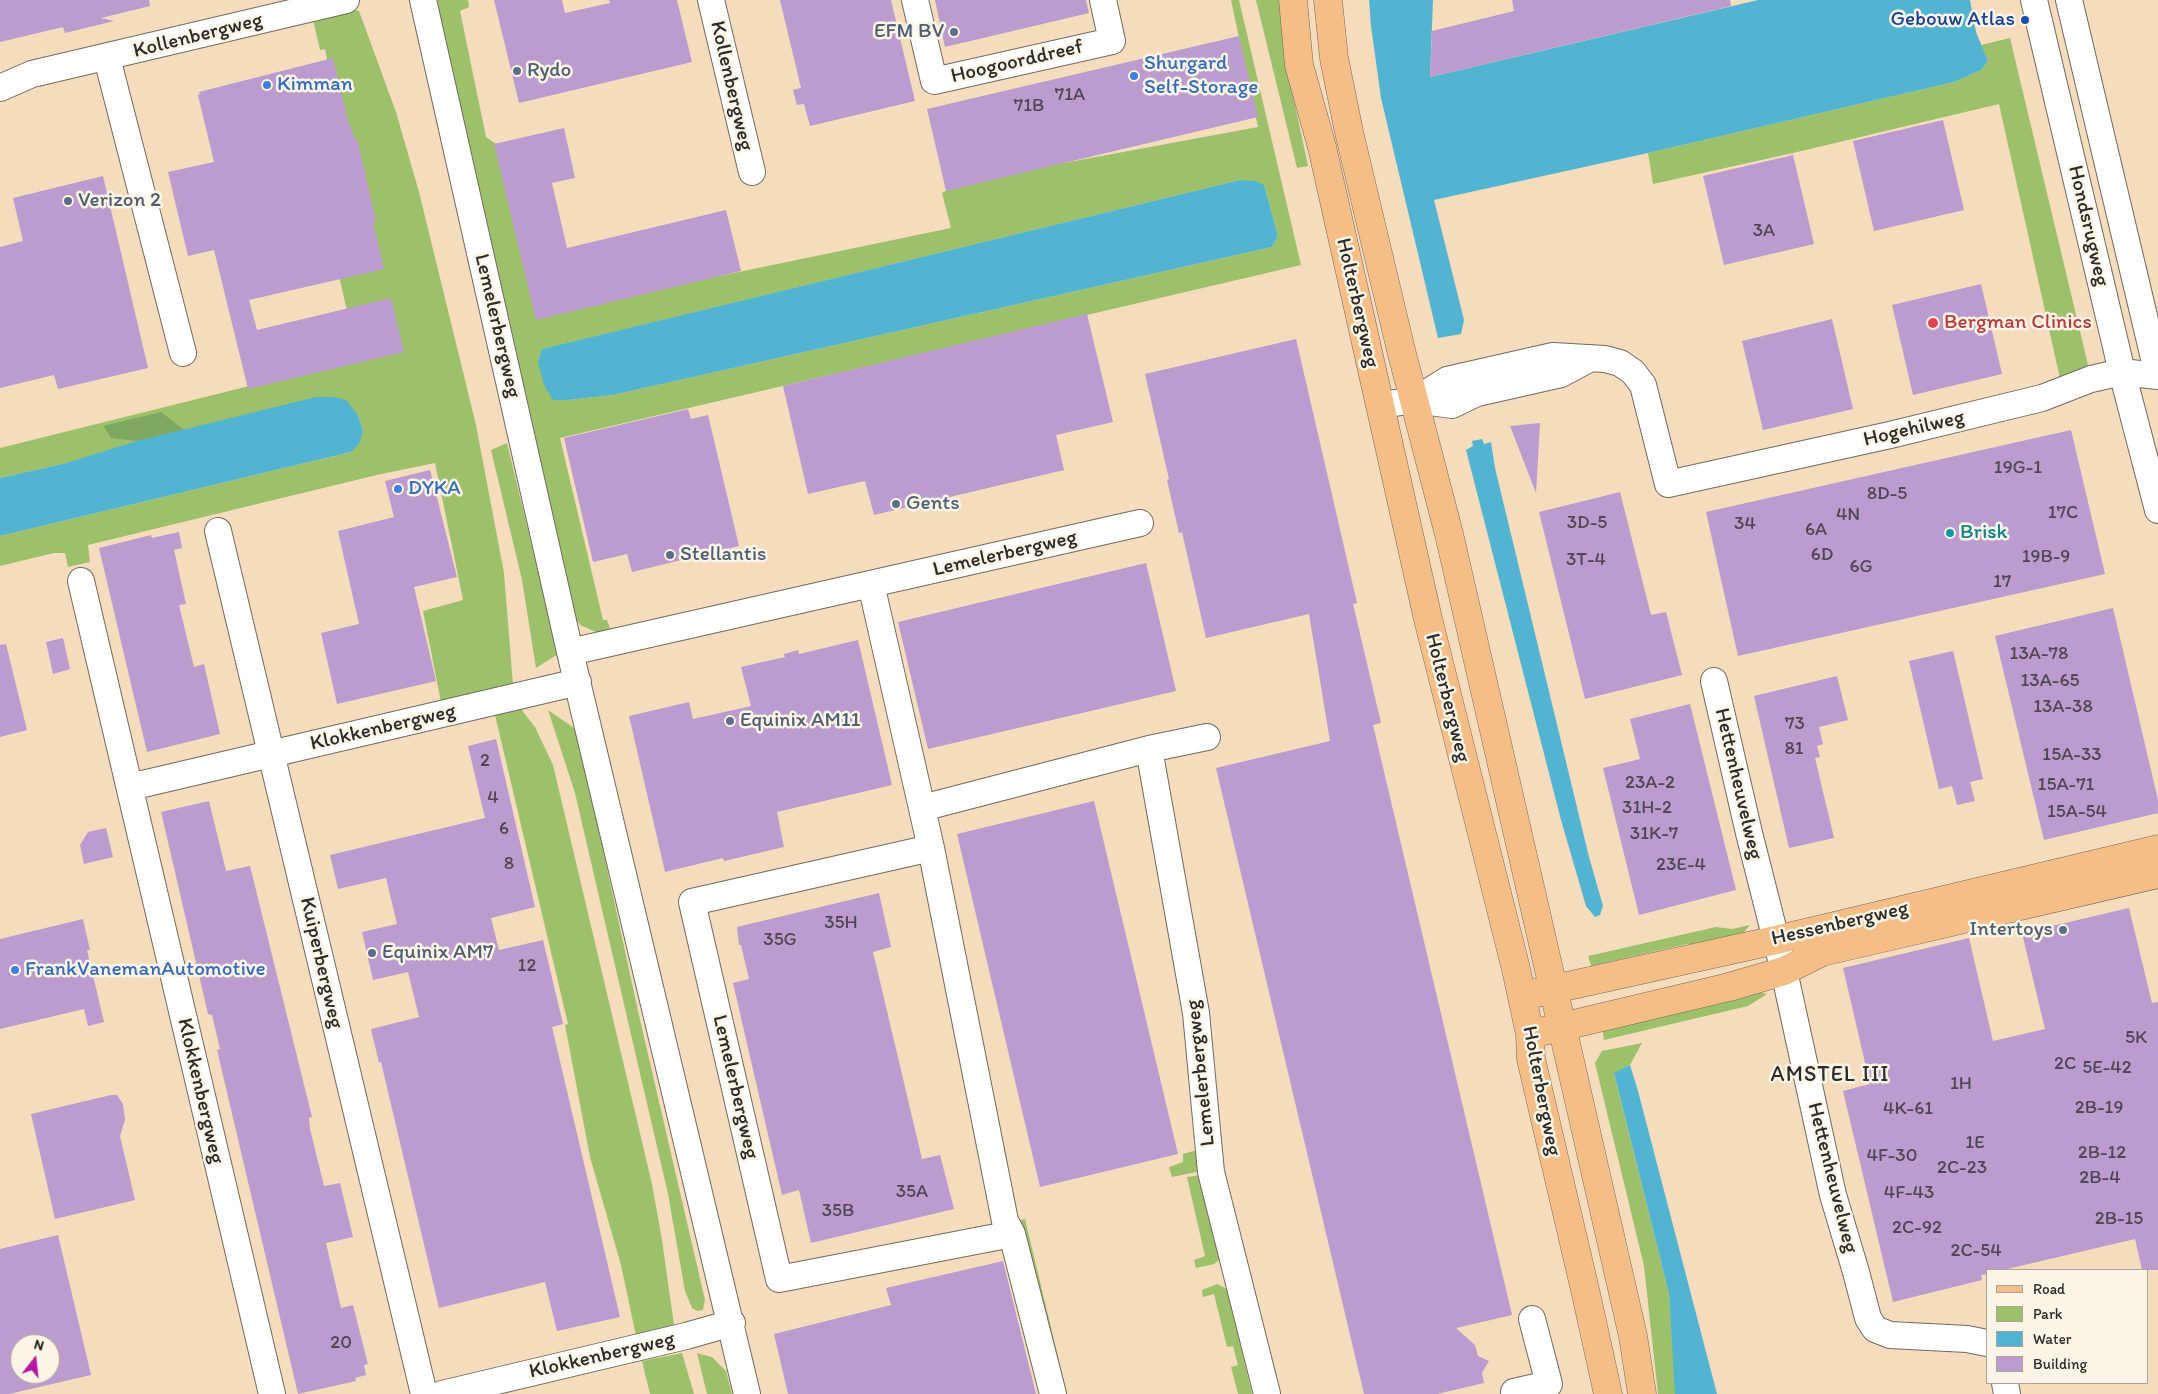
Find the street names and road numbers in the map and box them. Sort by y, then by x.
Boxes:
street label: Kollenbergweg [131,8,265,64]
street label: Kollenbergweg [704,19,758,153]
street label: Hoogoorddreef [948,35,1086,89]
street label: Hondsrugweg [2062,163,2114,289]
street label: Holterbergweg [1330,236,1384,370]
street label: Lemelerbergweg [468,251,526,401]
street label: Hogehilweg [1861,405,1967,453]
street label: Lemelerbergweg [930,525,1080,583]
street label: Holterbergweg [1419,631,1475,765]
street label: Klokkenbergweg [308,699,458,757]
street label: Hettenheuvelweg [1708,706,1768,862]
street label: Kuiperbergweg [294,895,348,1031]
street label: Hessenbergweg [1769,896,1911,952]
street label: Lemelerbergweg [1181,998,1221,1148]
street label: Lemelerbergweg [706,1012,764,1162]
street label: Klokkenbergweg [171,1016,229,1166]
street label: Holterbergweg [1516,1024,1566,1158]
street label: Hettenheuvelweg [1801,1100,1863,1256]
street label: Klokkenbergweg [527,1327,677,1385]

